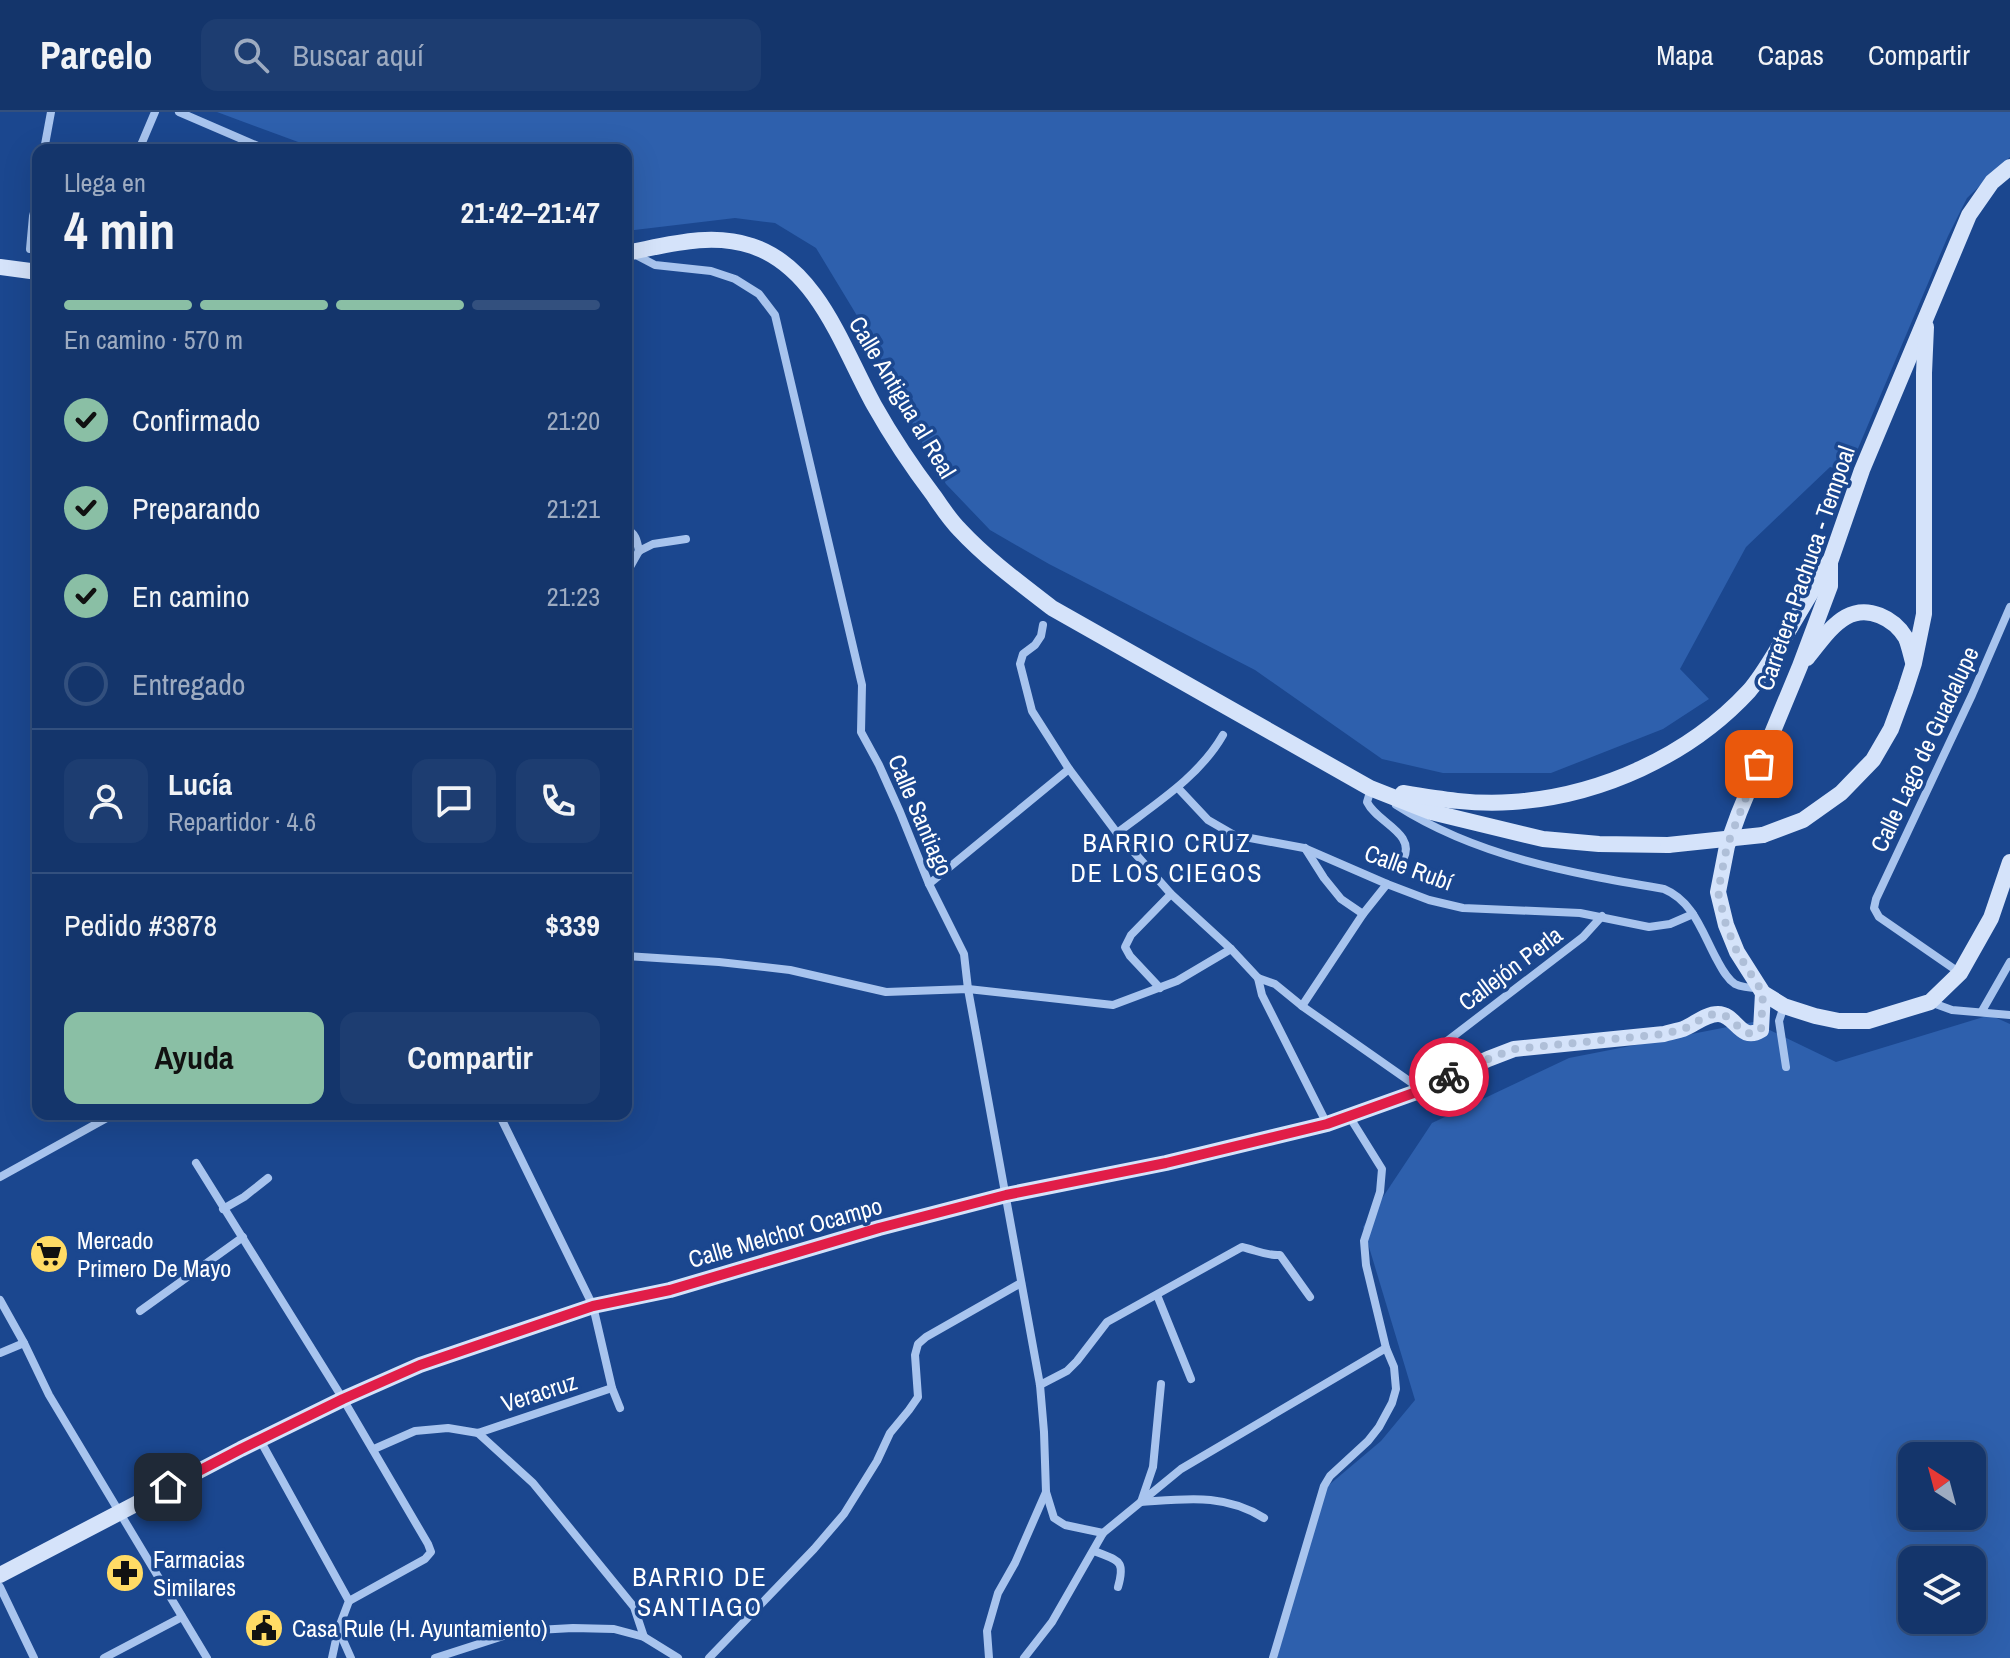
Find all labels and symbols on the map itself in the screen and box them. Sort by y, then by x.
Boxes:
street label: Calle Antigua al Real [842,310,964,484]
street label: Carretera Pachuca - Tempoal [1748,441,1862,695]
street label: Calle Lago de Guadalupe [1862,641,1986,857]
pin [1725,730,1793,798]
street label: Calle Santiago [881,749,961,881]
district label: BARRIO CRUZ DE LOS CIEGOS [1070,825,1264,890]
street label: Calle Rubí [1360,836,1458,898]
street label: Callejón Perla [1451,918,1569,1018]
courier [1409,1037,1489,1117]
street label: Calle Melchor Ocampo [684,1189,886,1275]
place label: Mercado Primero De Mayo [77,1224,231,1284]
supermarket icon: Mercado Primero De Mayo [28,1233,70,1275]
street label: Veracruz [497,1365,581,1419]
north arrow [1898,1442,1986,1530]
pin [134,1453,202,1521]
place label: Farmacias Similares [153,1543,245,1603]
pharmacy icon: Farmacias Similares [104,1552,146,1594]
district label: BARRIO DE SANTIAGO [632,1559,768,1624]
public building icon: Casa Rule (H. Ayuntamiento) [243,1607,285,1649]
place label: Casa Rule (H. Ayuntamiento) [292,1612,548,1644]

